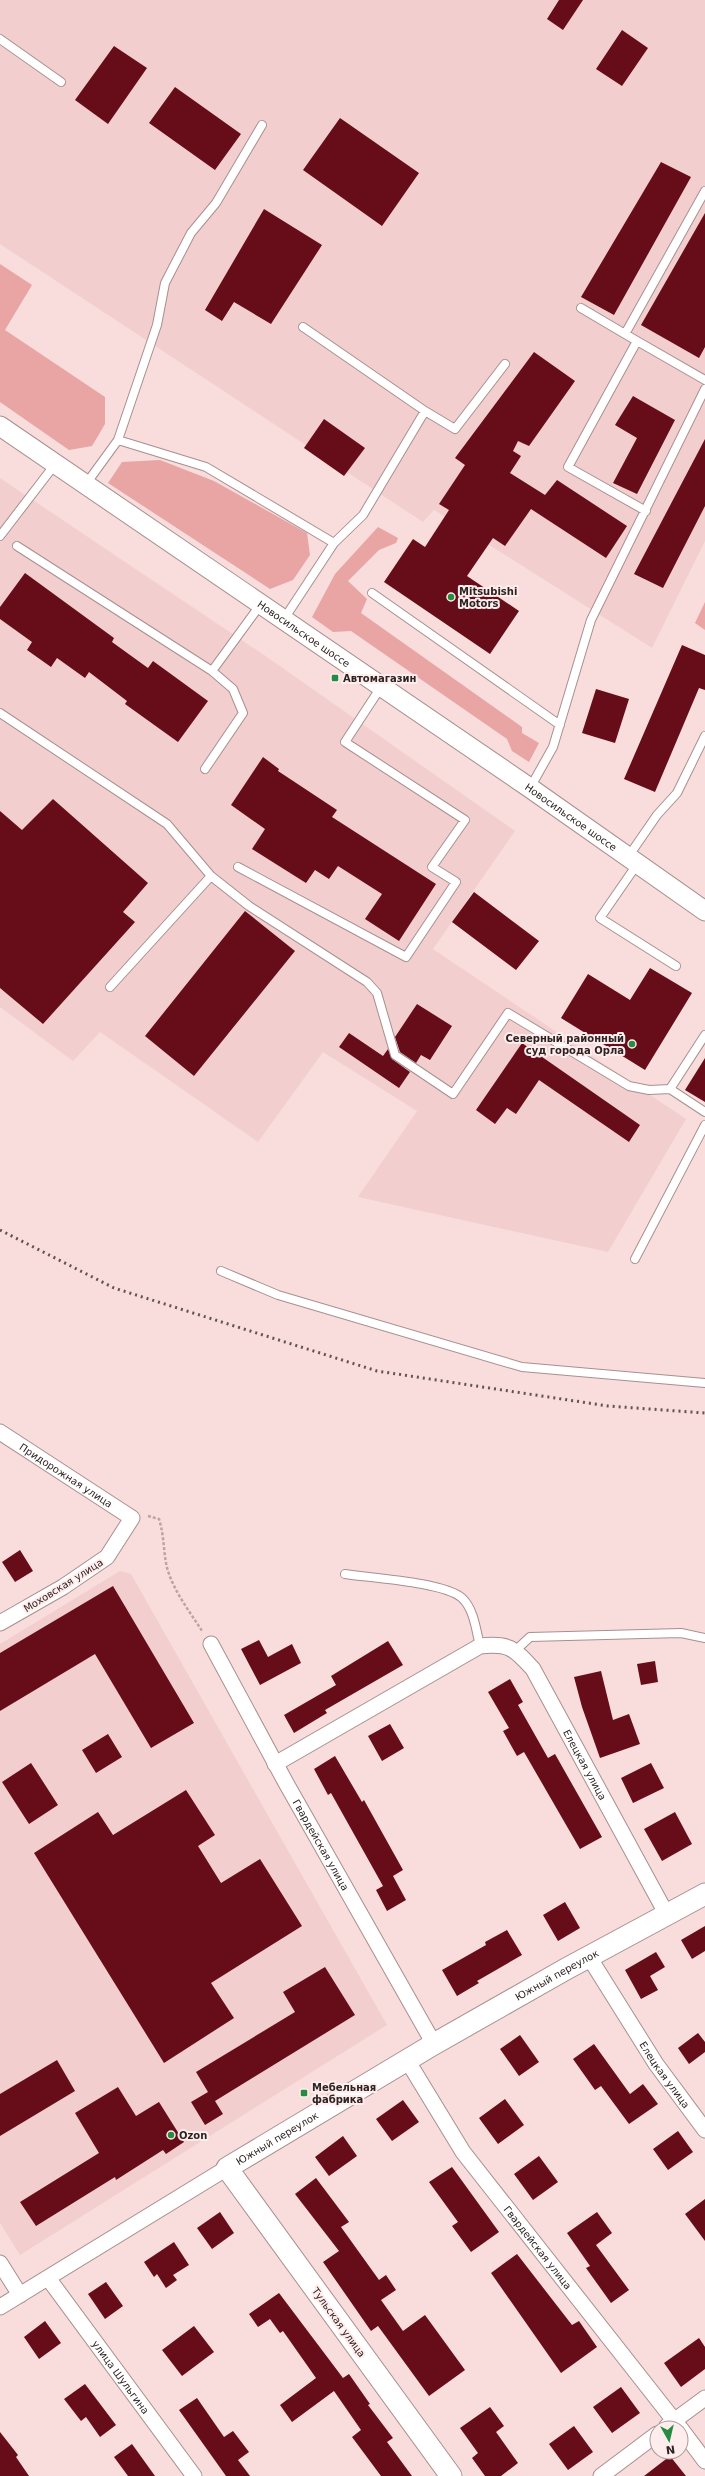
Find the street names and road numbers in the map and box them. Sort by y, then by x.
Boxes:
street label: Новосильское шоссе [255,599,352,669]
street label: Новосильское шоссе [523,781,619,853]
street label: Придорожная улица [17,1441,114,1510]
street label: Моховская улица [22,1557,105,1614]
street label: Елецкая улица [561,1728,608,1802]
street label: Гвардейская улица [290,1798,351,1892]
street label: Южный переулок [513,1948,600,2003]
street label: Елецкая улица [637,2040,692,2110]
street label: Южный переулок [234,2110,320,2167]
street label: Гвардейская улица [501,2204,574,2291]
street label: Тульская улица [309,2285,367,2359]
street label: улица Шульгина [90,2338,151,2416]

